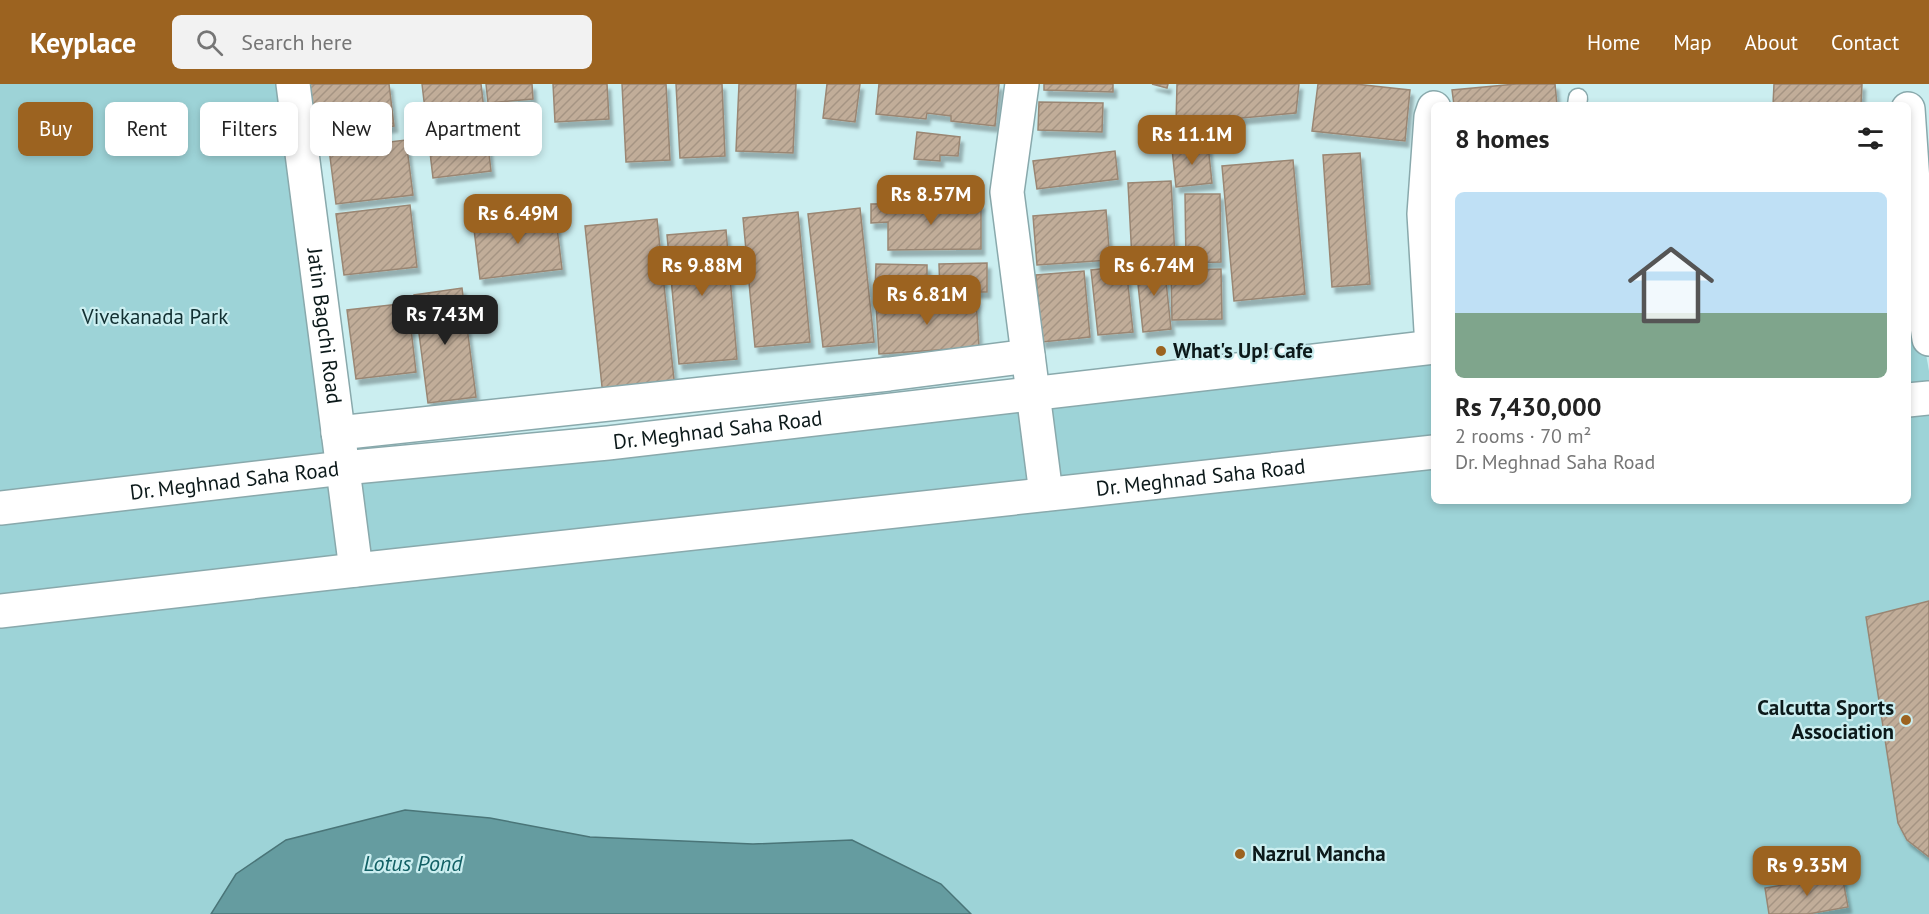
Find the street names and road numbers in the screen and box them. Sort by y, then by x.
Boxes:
street label: Jatin Bagchi Road [301,245,348,406]
street label: Dr. Meghnad Saha Road [612,404,824,455]
street label: Dr. Meghnad Saha Road [1095,452,1307,502]
street label: Dr. Meghnad Saha Road [128,455,340,506]

